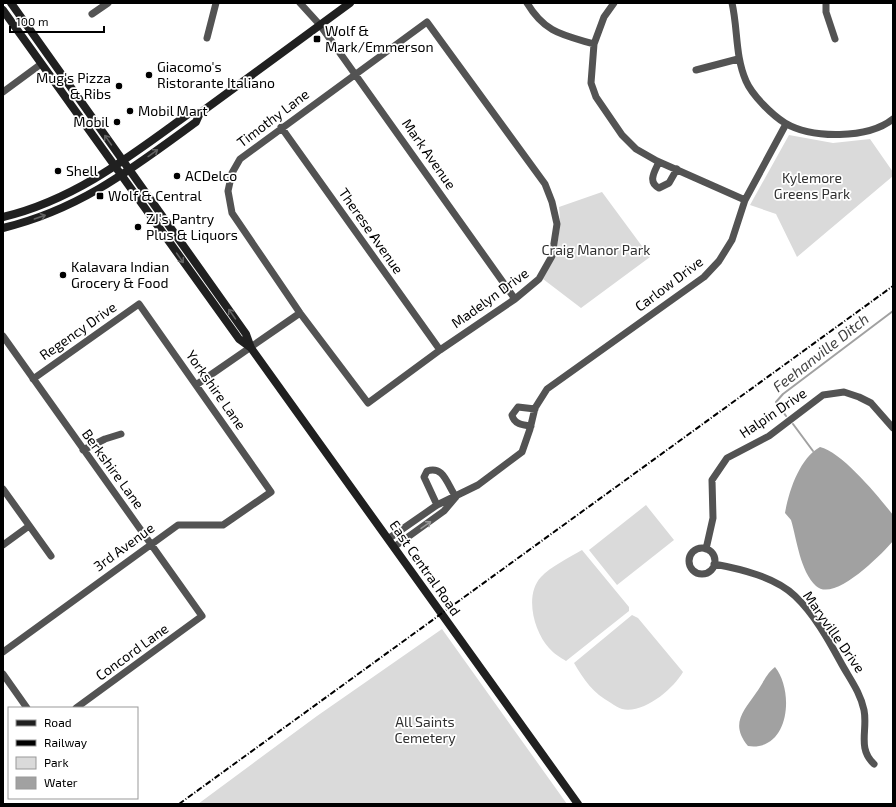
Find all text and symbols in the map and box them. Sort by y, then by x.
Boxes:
scale bar [10,8,104,34]
text: 100 m [16,14,48,28]
place label: Wolf & Mark/Emmerson [325,22,434,55]
marker: Wolf & Mark/Emmerson [312,34,322,44]
place label: Giacomo's Ristorante Italiano [157,58,275,91]
place label: Mug's Pizza & Ribs [36,69,111,102]
marker: Giacomo's Ristorante Italiano [144,70,154,80]
marker: Mug's Pizza & Ribs [114,81,124,91]
street label: Timothy Lane [233,85,312,150]
place label: Mobil Mart [138,102,208,119]
marker: Mobil Mart [125,106,135,116]
place label: Mobil [73,113,110,130]
street label: Mark Avenue [399,115,460,192]
marker: Mobil [112,117,122,127]
one-way arrow [104,134,112,145]
one-way arrow [147,149,158,157]
place label: Shell [66,162,99,179]
marker: Shell [53,166,63,176]
place label: ACDelco [185,167,237,184]
park label: Kylemore Greens Park [774,169,850,202]
marker: ACDelco [172,171,182,181]
street label: Therese Avenue [335,184,407,277]
place label: Wolf & Central [108,187,202,204]
marker: Wolf & Central [95,191,105,201]
place label: ZJ's Pantry Plus & Liquors [146,210,238,243]
one-way arrow [34,213,47,220]
marker: ZJ's Pantry Plus & Liquors [133,222,143,232]
park label: Craig Manor Park [542,241,650,258]
street label: Carlow Drive [631,252,706,315]
one-way arrow [176,253,184,264]
place label: Kalavara Indian Grocery & Food [71,258,169,291]
street label: Madelyn Drive [448,264,532,331]
marker: Kalavara Indian Grocery & Food [58,270,68,280]
street label: Regency Drive [36,298,119,363]
one-way arrow [228,309,236,320]
water label: Feehanville Ditch [769,309,872,395]
street label: Yorkshire Lane [183,347,250,433]
street label: Halpin Drive [736,384,810,441]
street label: Berkshire Lane [79,426,148,512]
street label: East Central Road [386,517,465,619]
street label: 3rd Avenue [90,519,157,574]
one-way arrow [420,520,431,529]
street label: Maryville Drive [800,587,869,676]
street label: Concord Lane [92,619,171,684]
legend [8,707,138,799]
park label: All Saints Cemetery [394,713,456,746]
text: Road [44,715,72,729]
text: Railway [44,735,88,749]
text: Park [44,755,69,769]
text: Water [44,775,78,789]

